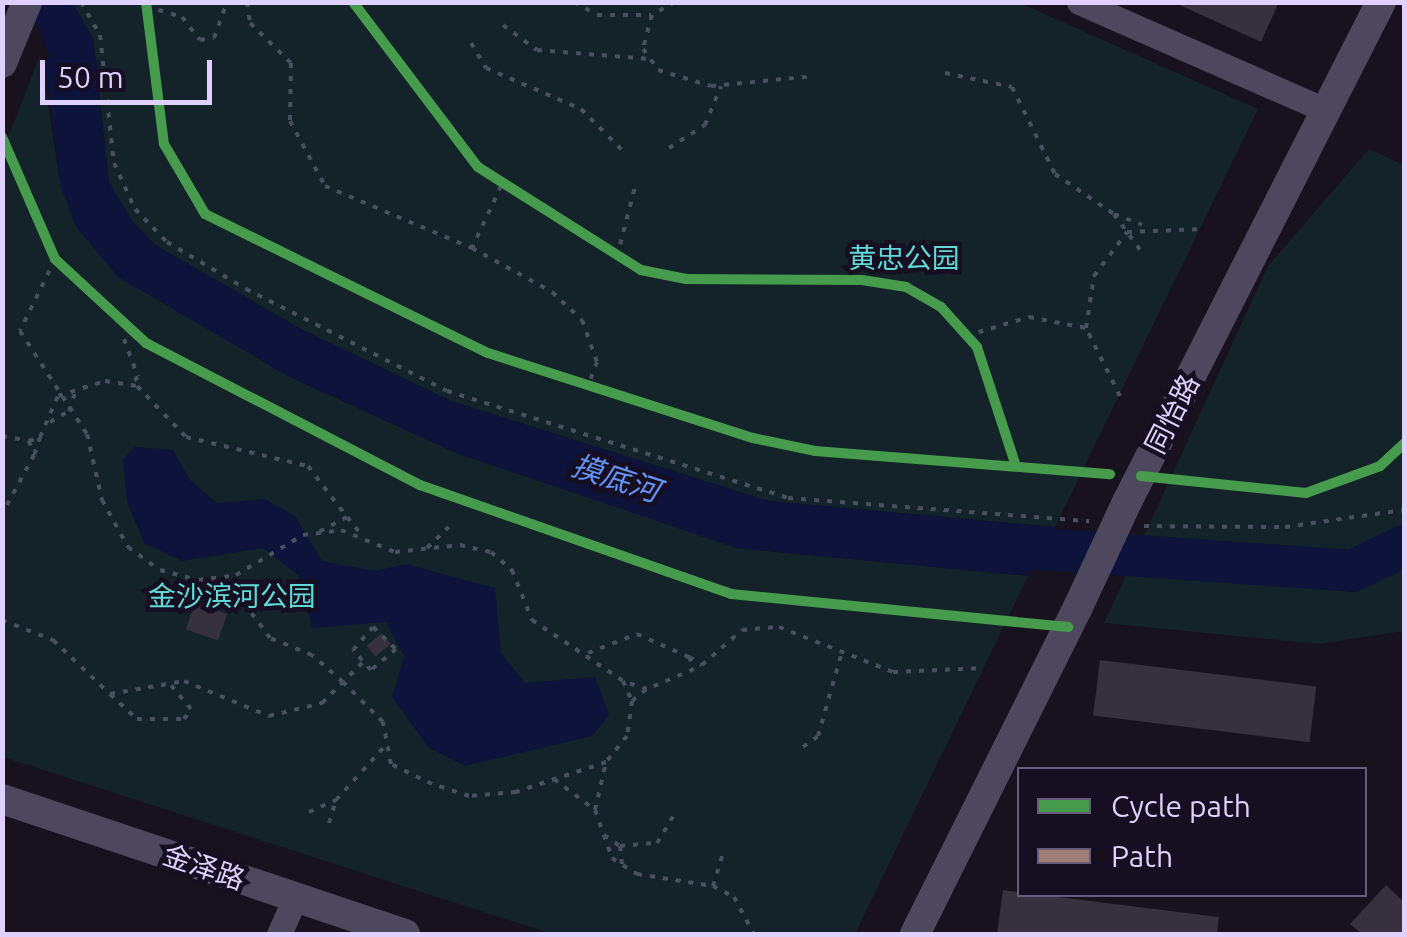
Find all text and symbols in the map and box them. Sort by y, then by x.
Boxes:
scale bar [45,40,218,102]
text: 50 m [57,60,124,94]
park label: 黄忠公园 [848,241,960,275]
street label: 同怡路 [1138,369,1206,459]
water label: 摸底河 [568,447,664,509]
park label: 金沙滨河公园 [148,579,316,613]
legend [1017,767,1367,897]
text: Cycle path [1111,789,1251,823]
street label: 金泽路 [159,837,249,897]
text: Path [1111,839,1173,873]

